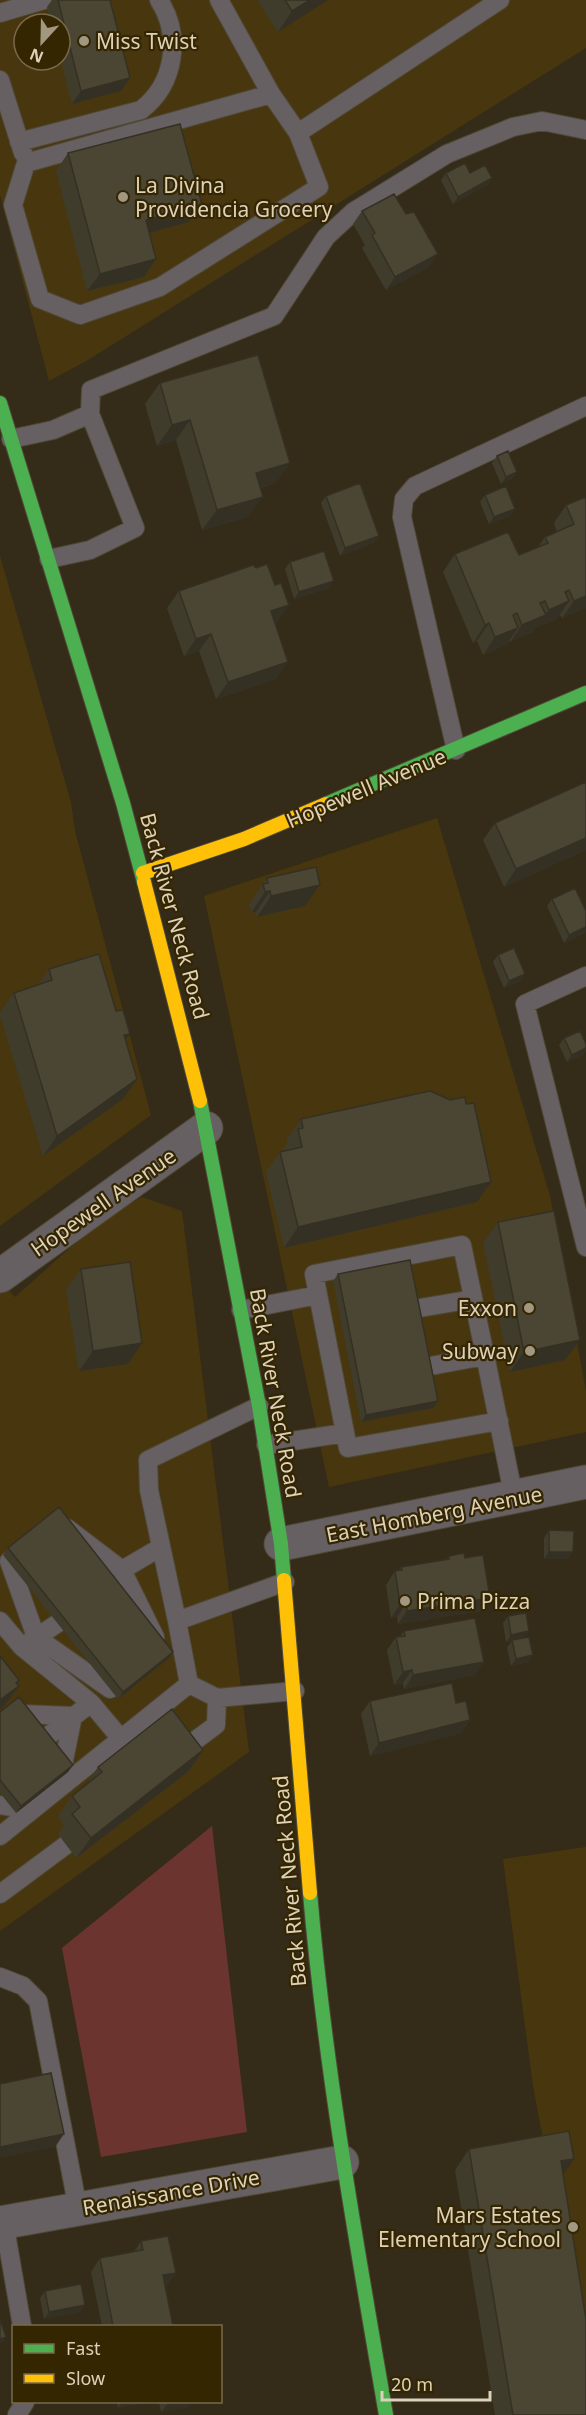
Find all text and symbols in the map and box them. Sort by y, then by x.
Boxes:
north arrow [12,12,72,72]
place label: Miss Twist [96,27,197,55]
marker: Miss Twist [77,34,91,48]
text: N [26,43,47,69]
place label: La Divina Providencia Grocery [135,171,333,223]
marker: La Divina Providencia Grocery [116,190,130,204]
street label: Hopewell Avenue [282,742,450,834]
street label: Back River Neck Road [134,810,216,1022]
street label: Hopewell Avenue [25,1141,181,1263]
street label: Back River Neck Road [244,1286,308,1500]
place label: Exxon [458,1294,517,1322]
marker: Exxon [522,1301,536,1315]
place label: Subway [442,1337,518,1365]
marker: Subway [523,1344,537,1358]
street label: East Homberg Avenue [323,1479,545,1549]
place label: Prima Pizza [417,1587,530,1615]
marker: Prima Pizza [398,1594,412,1608]
street label: Back River Neck Road [266,1774,312,1988]
street label: Renaissance Drive [80,2163,262,2221]
place label: Mars Estates Elementary School [378,2201,561,2253]
marker: Mars Estates Elementary School [566,2220,580,2234]
legend [12,2325,222,2403]
text: Fast [66,2336,101,2360]
scale bar [382,2364,490,2402]
text: Slow [66,2366,105,2390]
text: 20 m [391,2372,433,2396]

